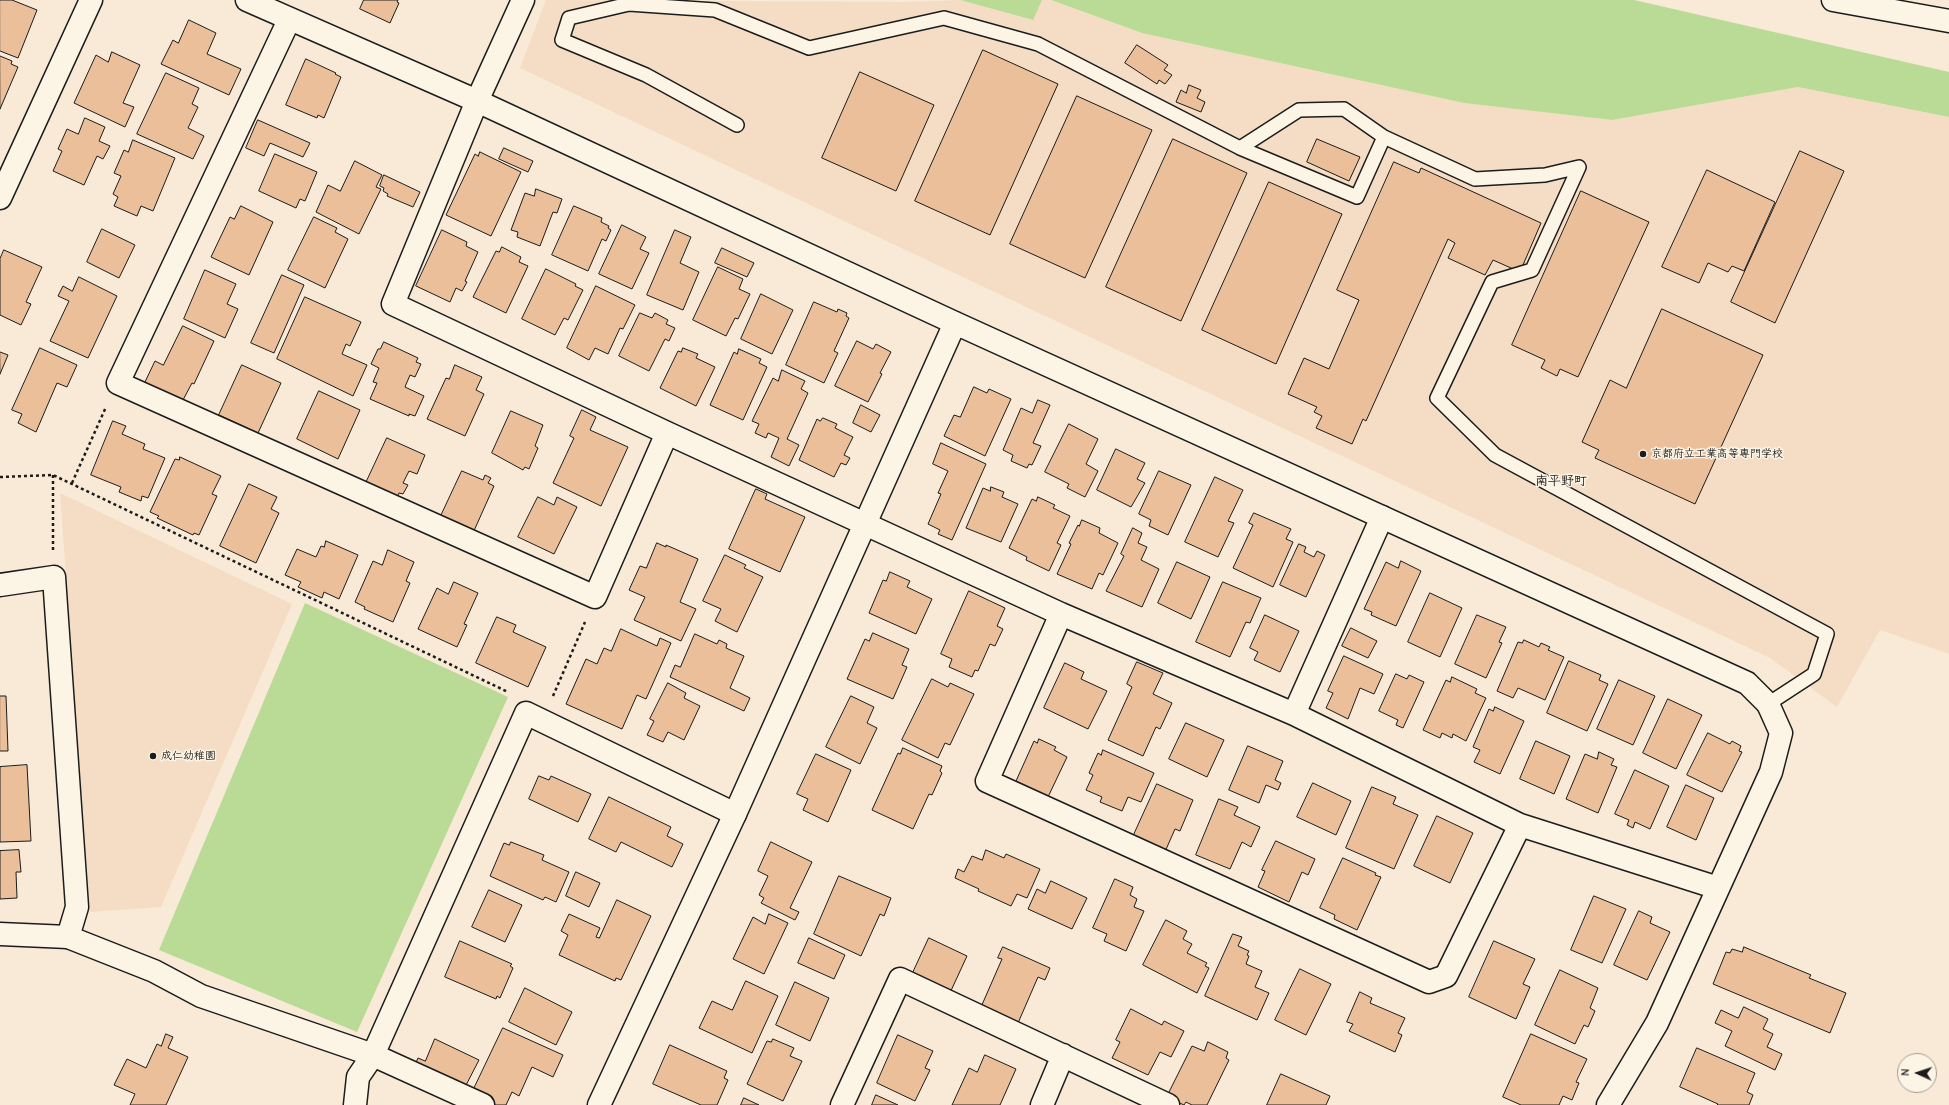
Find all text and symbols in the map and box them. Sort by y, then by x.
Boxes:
place label: 京都府立工業高等専門学校 [1651,447,1783,461]
marker: 京都府立工業高等専門学校 [1638,449,1648,459]
district label: 南平野町 [1535,473,1587,489]
place label: 成仁幼稚園 [161,749,216,763]
marker: 成仁幼稚園 [148,751,158,761]
north arrow [1897,1053,1937,1093]
text: N [1899,1068,1912,1076]

